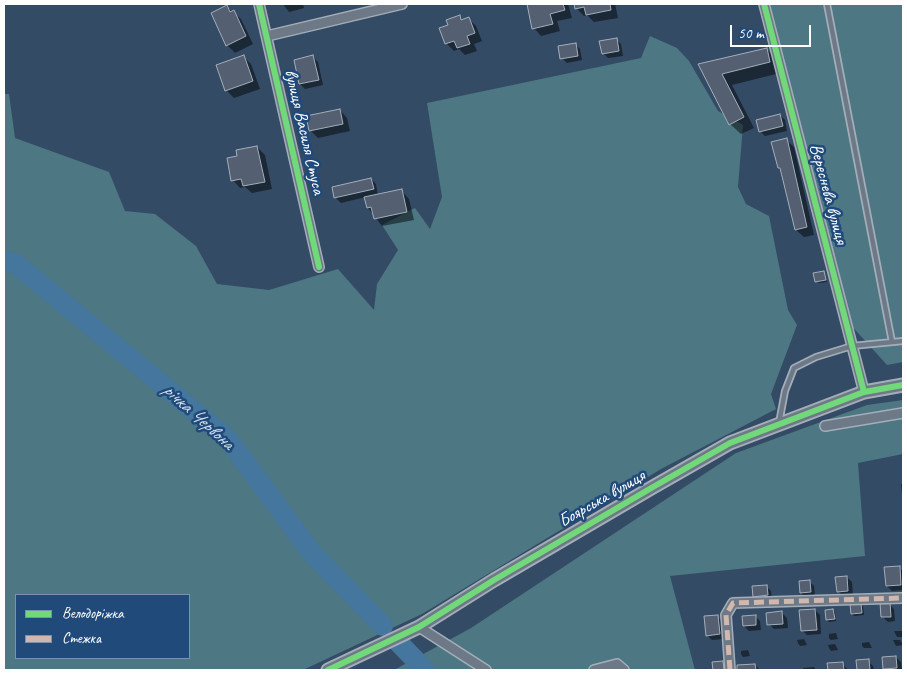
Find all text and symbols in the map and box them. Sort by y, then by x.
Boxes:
scale bar [732,15,813,47]
text: 50 m [738,24,764,43]
street label: вулиця Василя Стуса [279,67,329,197]
street label: Вереснева вулиця [804,141,852,247]
water label: річка Червона [158,379,238,455]
street label: Боярська вулиця [555,466,649,532]
legend [15,594,190,659]
text: Велодоріжка [62,604,123,623]
text: Стежка [62,629,101,648]

